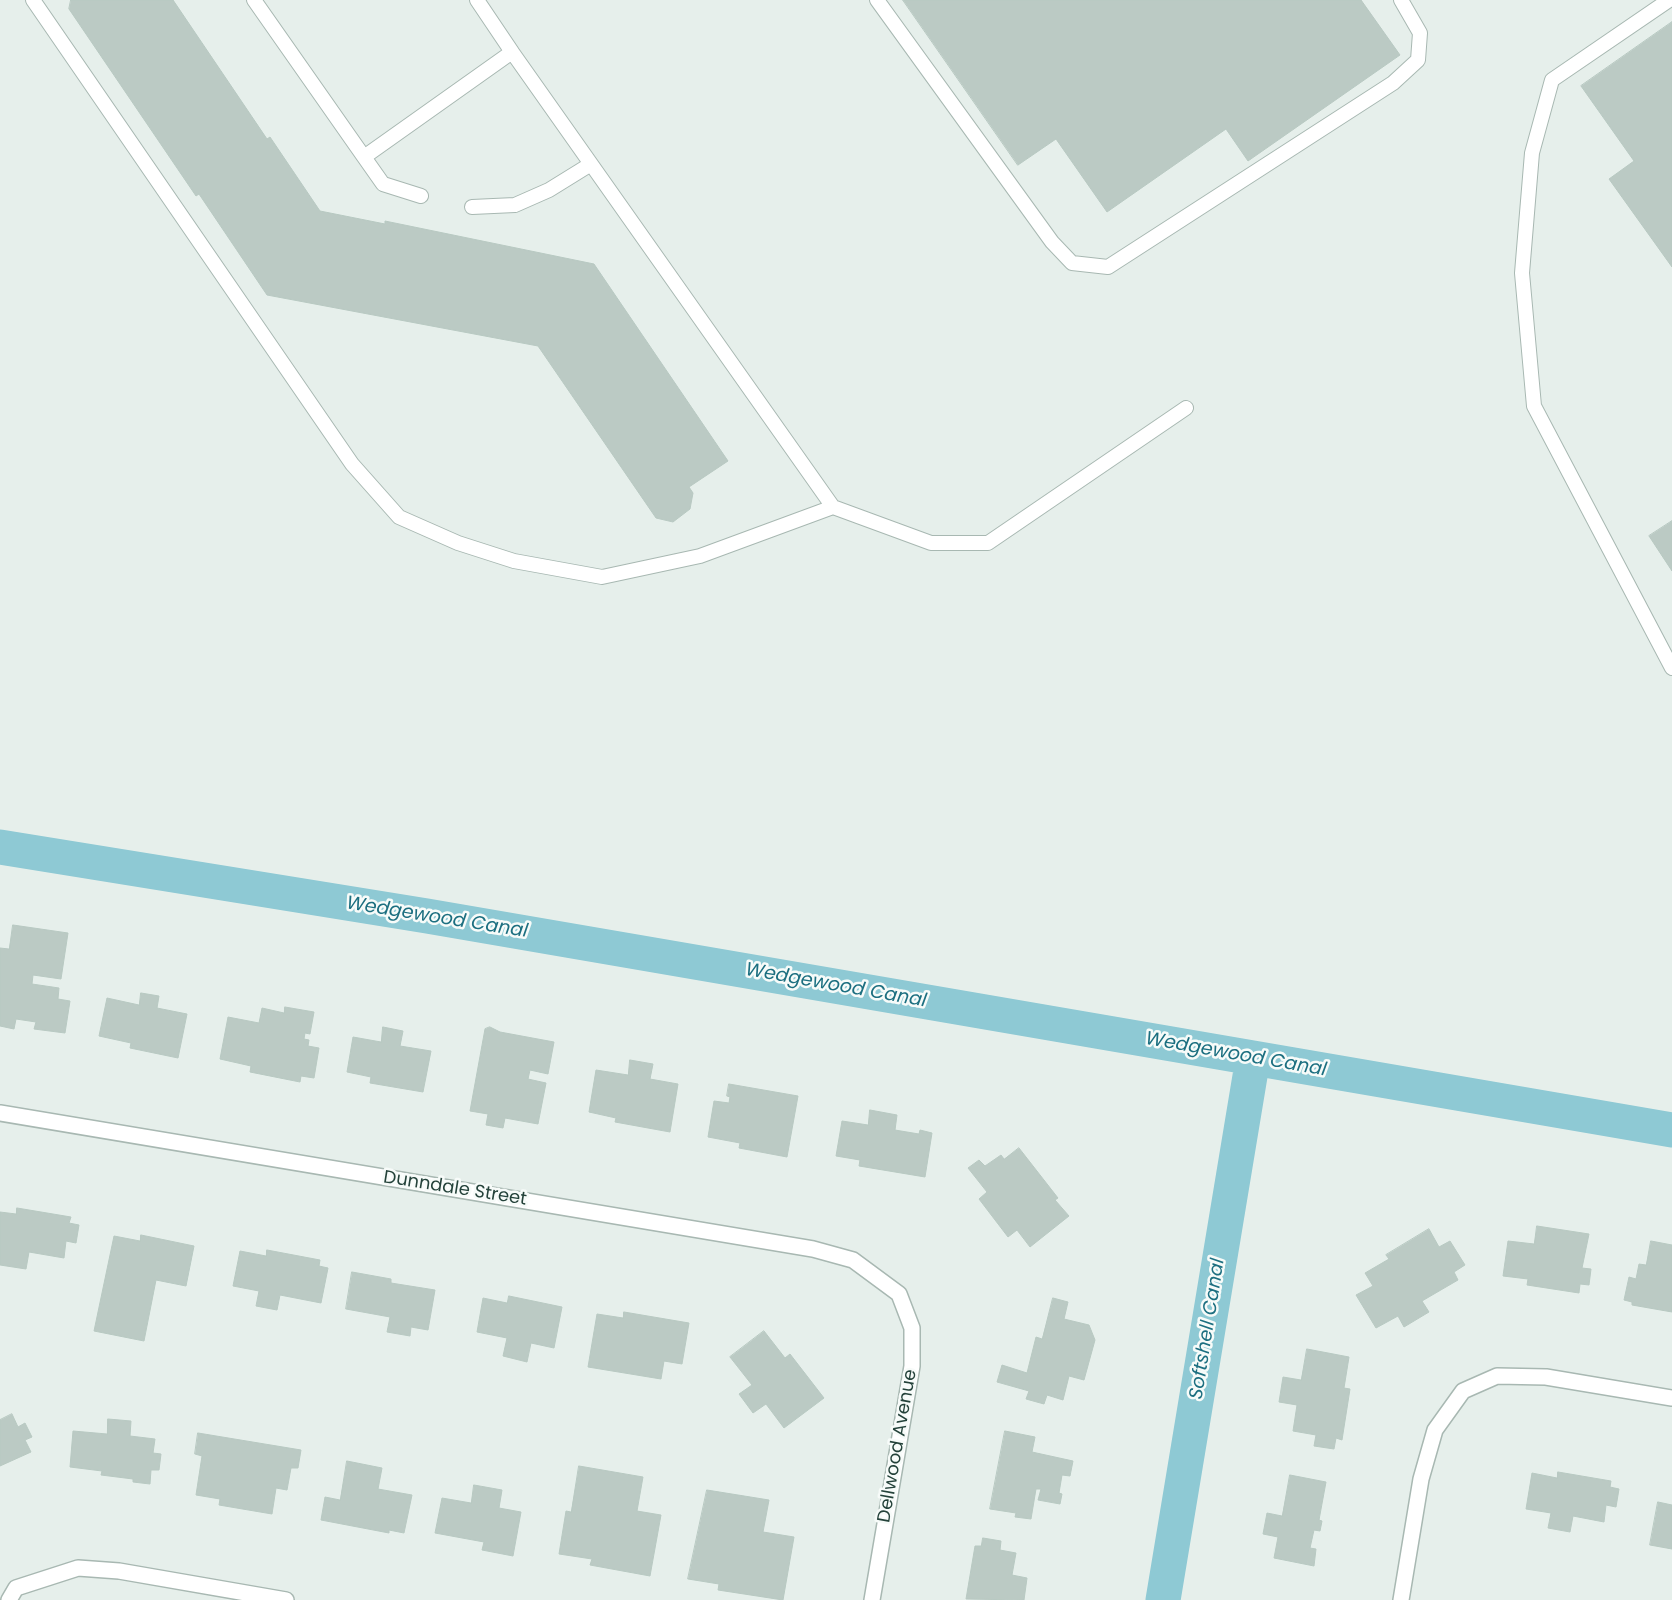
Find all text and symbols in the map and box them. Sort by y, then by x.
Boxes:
water label: Wedgewood Canal [345,892,529,944]
water label: Wedgewood Canal [744,959,928,1013]
water label: Wedgewood Canal [1144,1028,1328,1082]
street label: Dunndale Street [382,1167,528,1211]
water label: Softshell Canal [1186,1257,1230,1401]
street label: Dellwood Avenue [874,1368,922,1524]

